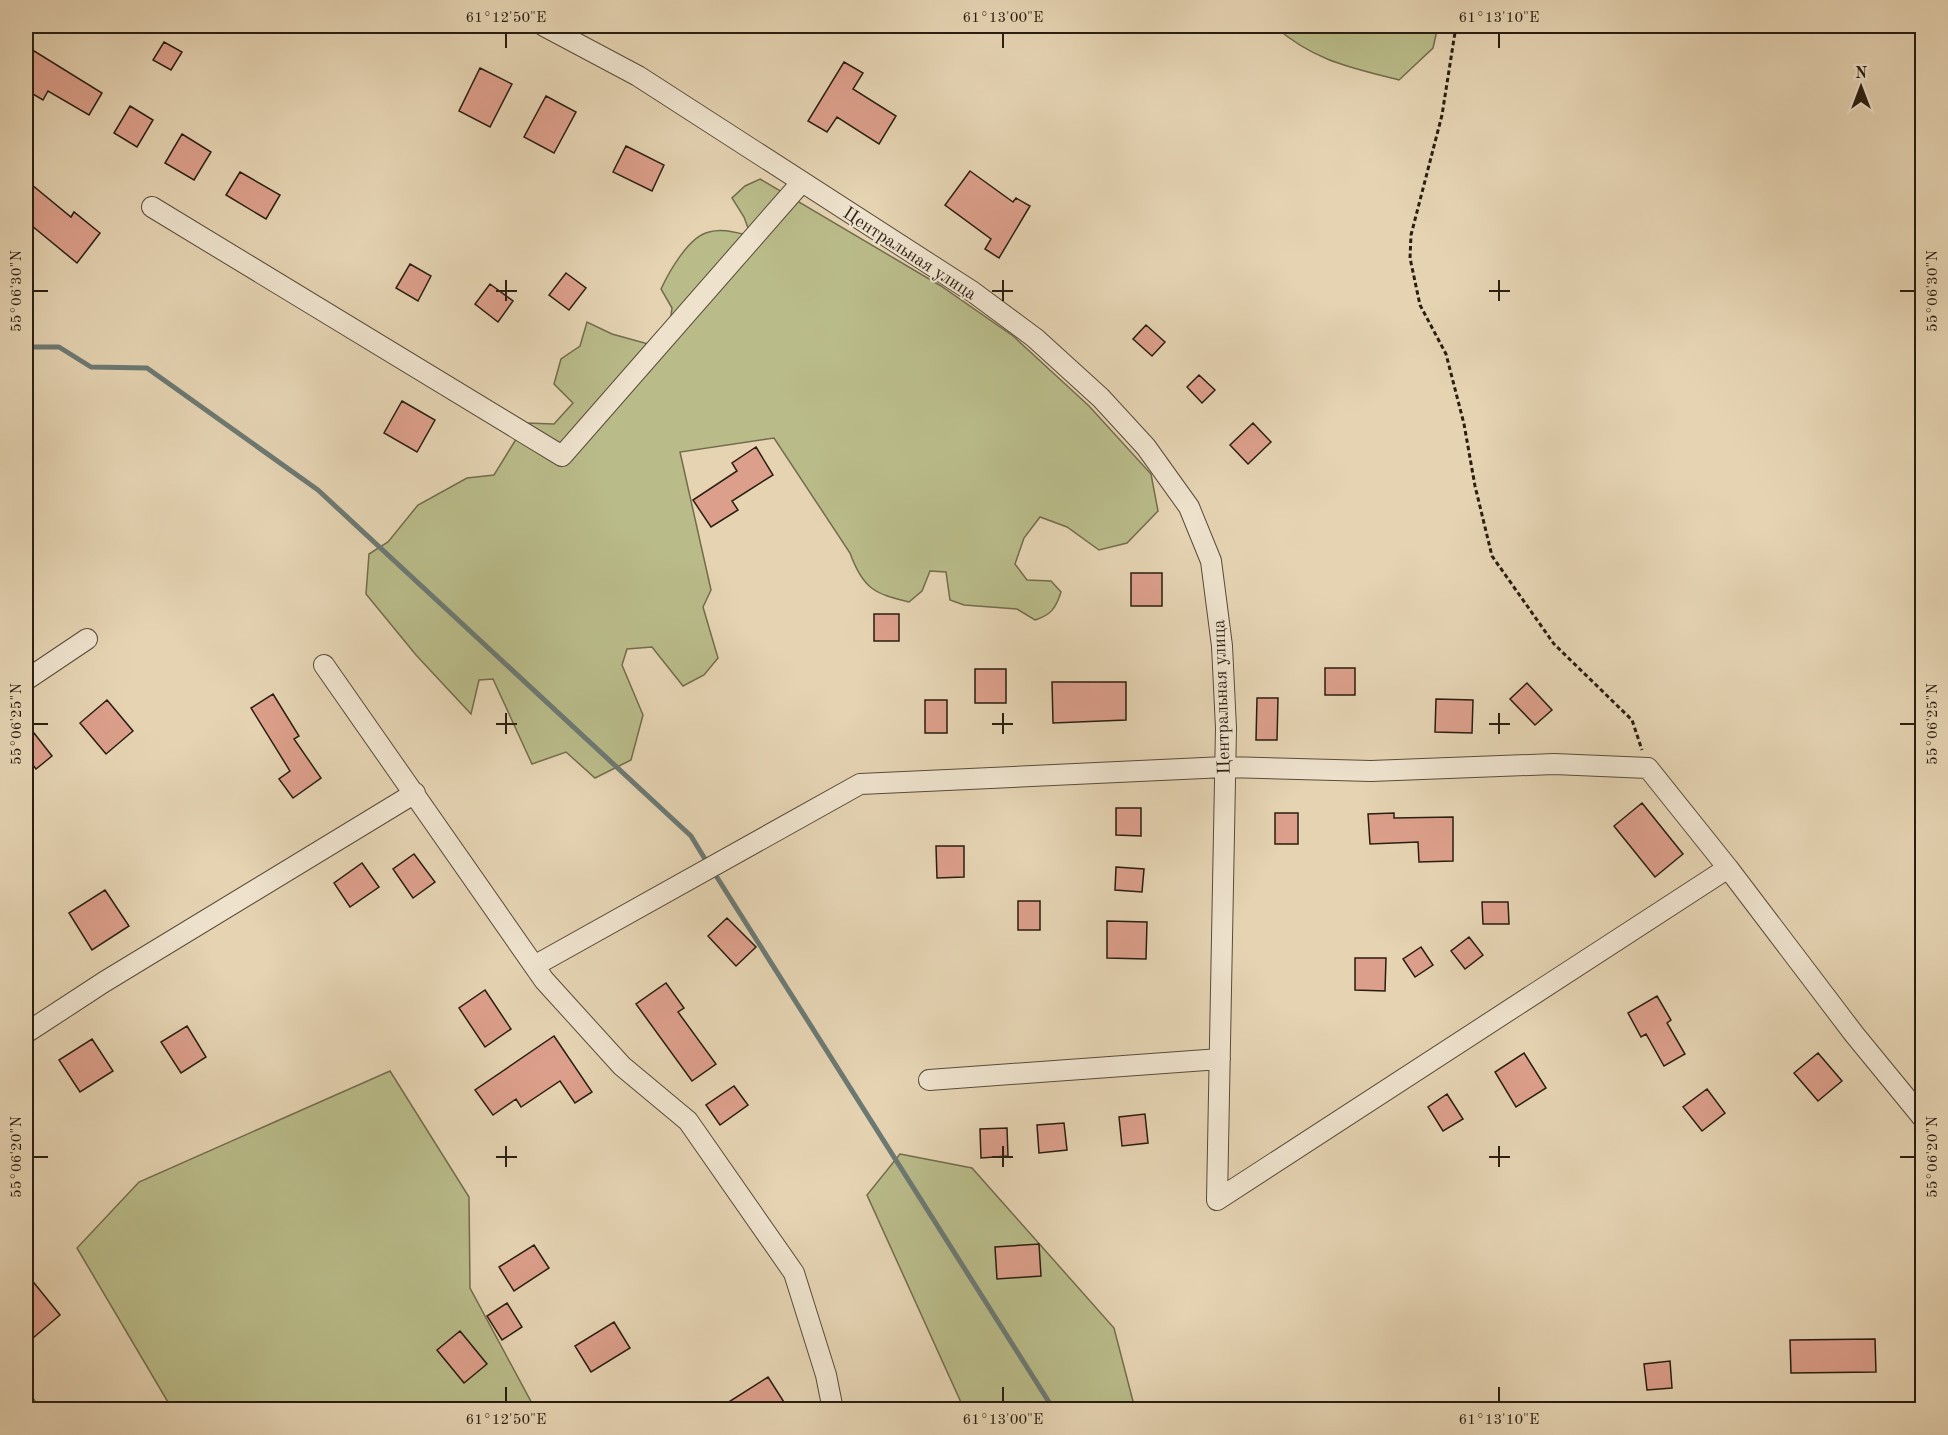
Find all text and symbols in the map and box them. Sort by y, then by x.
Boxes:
text: 61°12'50"E [466,11,546,26]
text: 61°13'00"E [963,11,1043,26]
text: 61°13'10"E [1459,11,1539,26]
north arrow [1831,57,1891,117]
text: N [1855,66,1868,82]
street label: Центральная улица [840,204,979,304]
text: 55°06'30"N [10,250,25,332]
text: 55°06'30"N [1926,250,1941,332]
street label: Центральная улица [1210,619,1234,775]
text: 55°06'25"N [10,683,25,765]
text: 55°06'25"N [1926,683,1941,765]
text: 55°06'20"N [10,1116,25,1198]
text: 55°06'20"N [1926,1116,1941,1198]
text: 61°12'50"E [466,1413,546,1428]
text: 61°13'00"E [963,1413,1043,1428]
text: 61°13'10"E [1459,1413,1539,1428]

